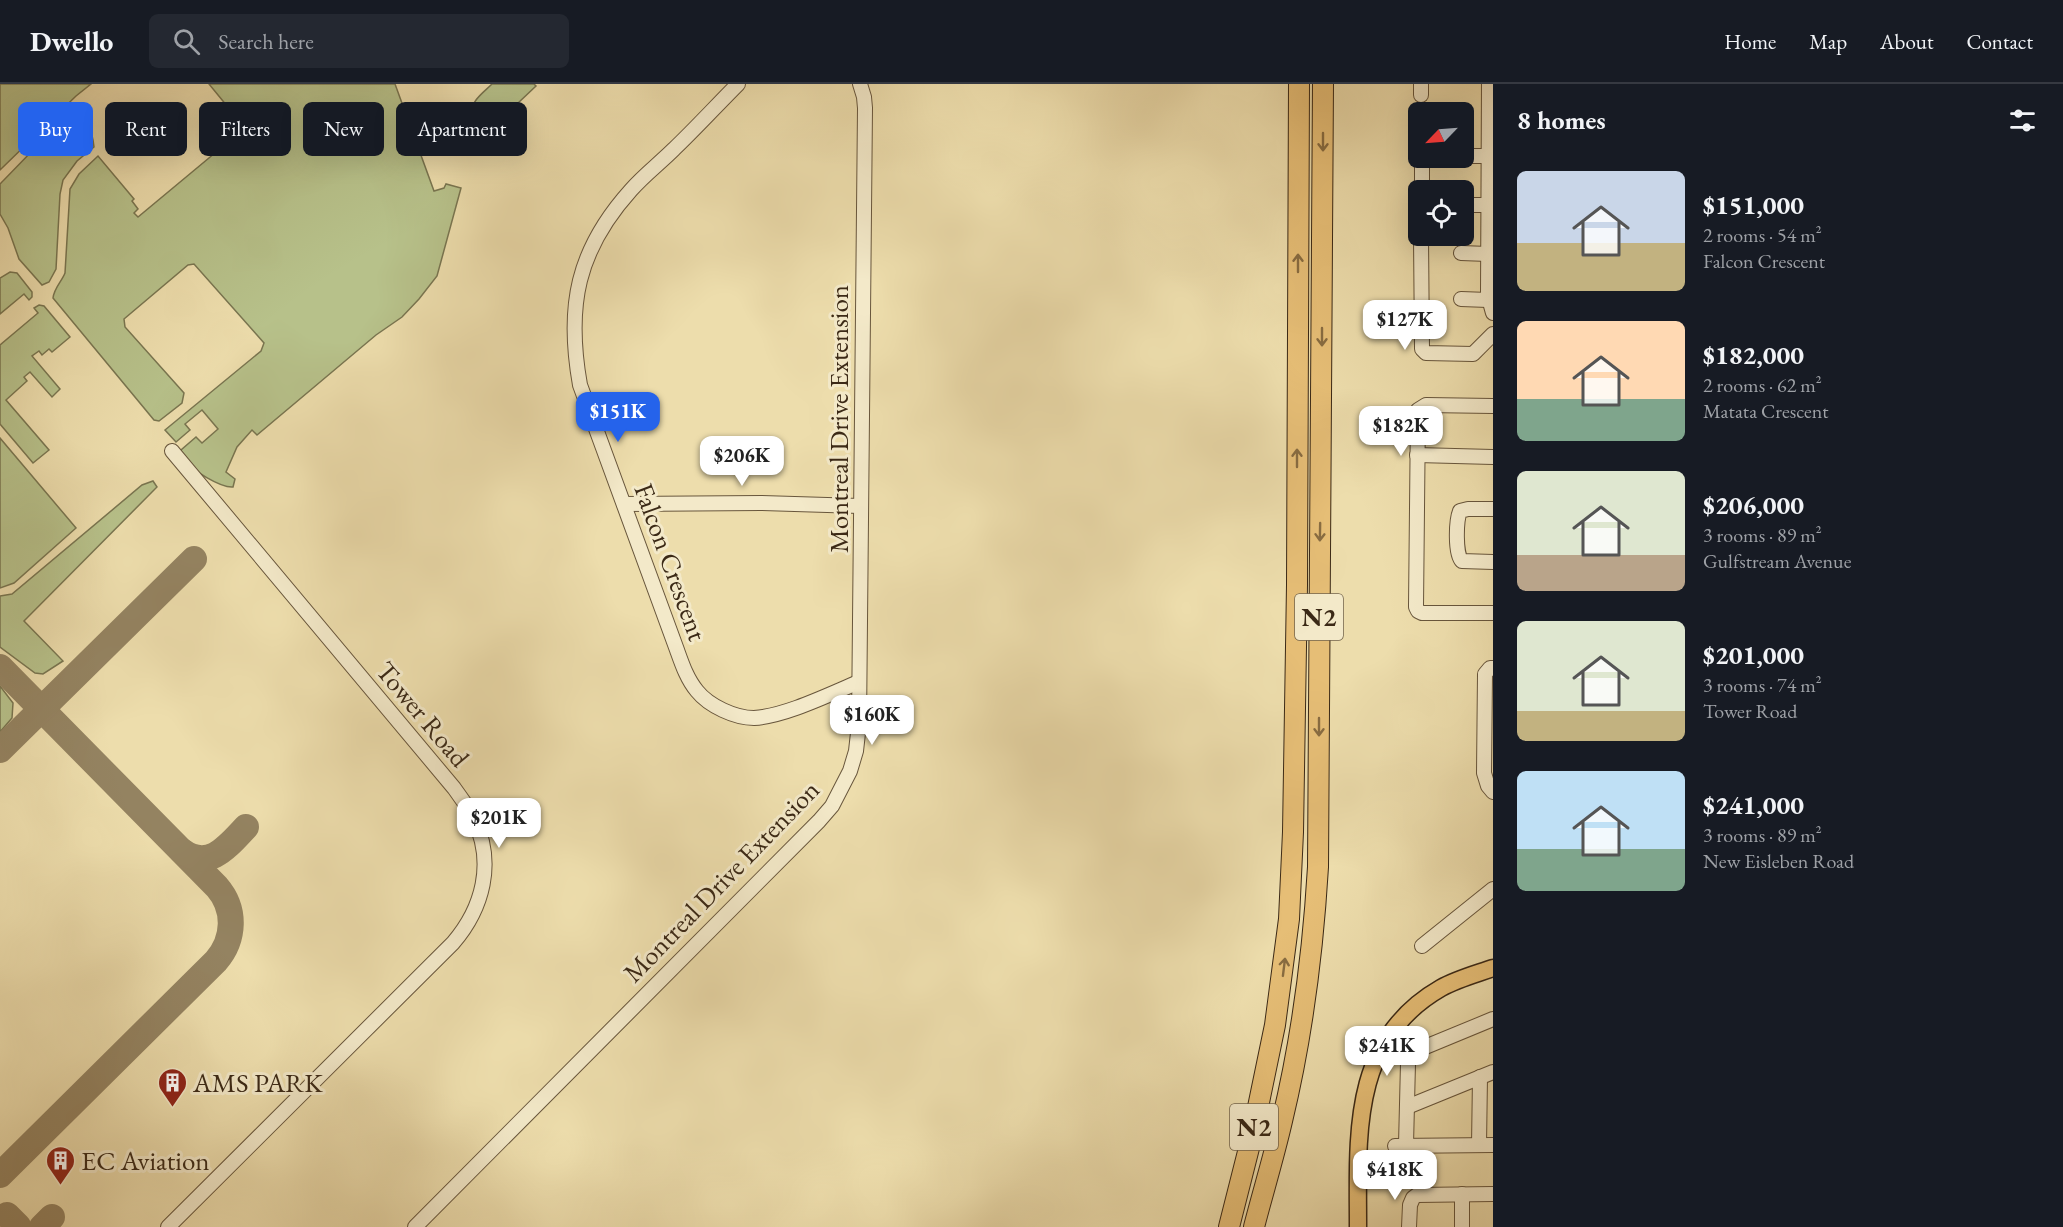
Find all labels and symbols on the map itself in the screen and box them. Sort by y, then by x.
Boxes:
north arrow [1408,102,1474,168]
one-way arrow [1317,132,1329,152]
one-way arrow [1292,254,1304,274]
street label: Montreal Drive Extension [821,285,856,553]
pin: $127K [1363,300,1447,351]
one-way arrow [1316,327,1328,347]
pin: $151K [576,392,660,443]
pin: $182K [1359,406,1443,457]
pin: $206K [700,436,784,487]
one-way arrow [1291,449,1303,469]
street label: Falcon Crescent [626,479,716,646]
one-way arrow [1314,522,1326,542]
road number: N2 [1295,594,1343,640]
street label: Tower Road [369,654,478,774]
pin: $160K [830,695,914,746]
one-way arrow [1313,717,1325,737]
street label: Montreal Drive Extension [615,772,827,990]
pin: $201K [457,798,541,849]
one-way arrow [1278,958,1289,978]
pin: $241K [1345,1026,1429,1077]
place label: AMS PARK [192,1065,323,1100]
building icon: AMS PARK [156,1066,188,1108]
road number: N2 [1230,1104,1278,1150]
place label: EC Aviation [81,1143,210,1178]
building icon: EC Aviation [44,1144,76,1186]
pin: $418K [1353,1150,1437,1201]

